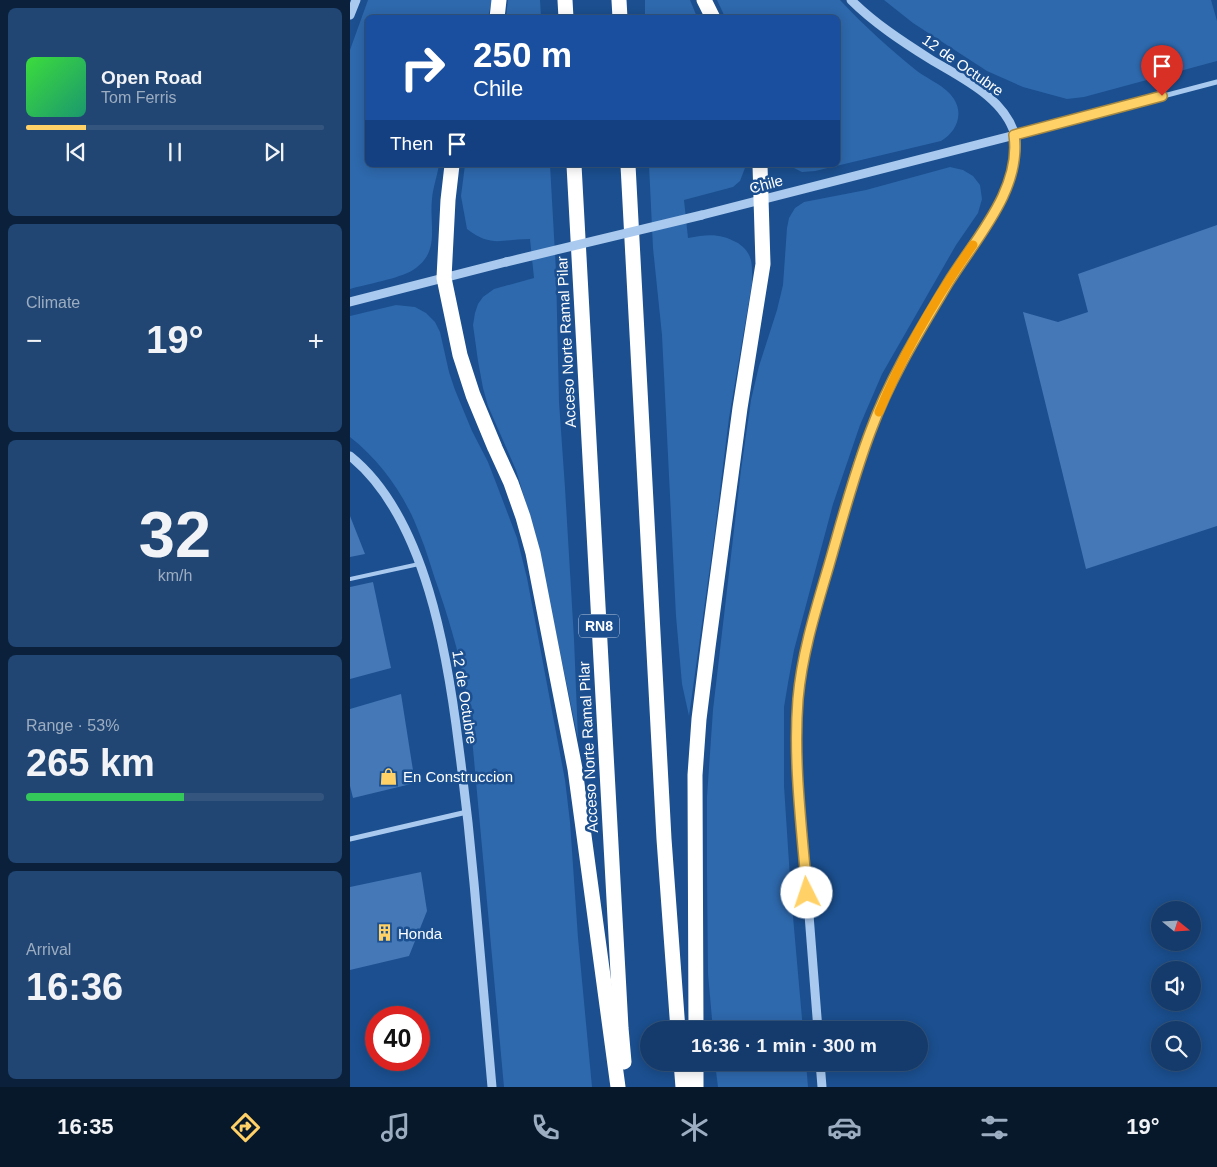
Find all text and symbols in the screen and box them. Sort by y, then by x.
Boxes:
street label: 12 de Octubre [919,31,1007,99]
icon: right [390,35,455,100]
text: 250 m [473,35,572,74]
pin [1141,45,1183,96]
icon: arrive [1148,52,1176,80]
text: Open Road [101,67,202,88]
text: Chile [473,76,523,101]
text: Tom Ferris [101,89,177,106]
icon: arrive [443,130,471,158]
text: Then [390,133,433,154]
icon: previous [62,138,90,166]
icon: pause [161,138,189,166]
icon: next [260,138,288,166]
street label: Chile [747,171,785,197]
street label: Acceso Norte Ramal Pilar [553,256,579,428]
text: Climate [26,294,80,311]
text: 19° [146,319,204,361]
text: − [26,325,42,356]
text: + [308,325,324,356]
text: 32 [139,498,211,571]
text: km/h [158,567,192,584]
road number: RN8 [579,614,619,638]
street label: 12 de Octubre [449,649,481,745]
street label: Acceso Norte Ramal Pilar [575,661,601,833]
text: Range · 53% [26,717,119,734]
text: 265 km [26,742,155,784]
shop icon: En Construccion [379,766,399,786]
place label: En Construccion [403,768,513,785]
position arrow [780,866,832,918]
north arrow [1151,901,1201,951]
map controls [1151,901,1201,1071]
building icon: Honda [374,923,394,943]
place label: Honda [398,925,443,942]
text: Arrival [26,941,71,958]
button: sound [1151,961,1201,1011]
text: 16:36 [26,966,123,1008]
speed limit sign: 40 [365,1006,430,1071]
button: search [1151,1021,1201,1071]
text: 16:36 · 1 min · 300 m [691,1035,877,1056]
icon: directions [228,1110,263,1145]
icon: music [378,1110,413,1145]
icon: phone [528,1110,563,1145]
icon: climate [677,1110,712,1145]
icon: car [827,1110,862,1145]
icon: filters [977,1110,1012,1145]
text: 16:35 [57,1114,114,1139]
text: 19° [1126,1114,1160,1139]

